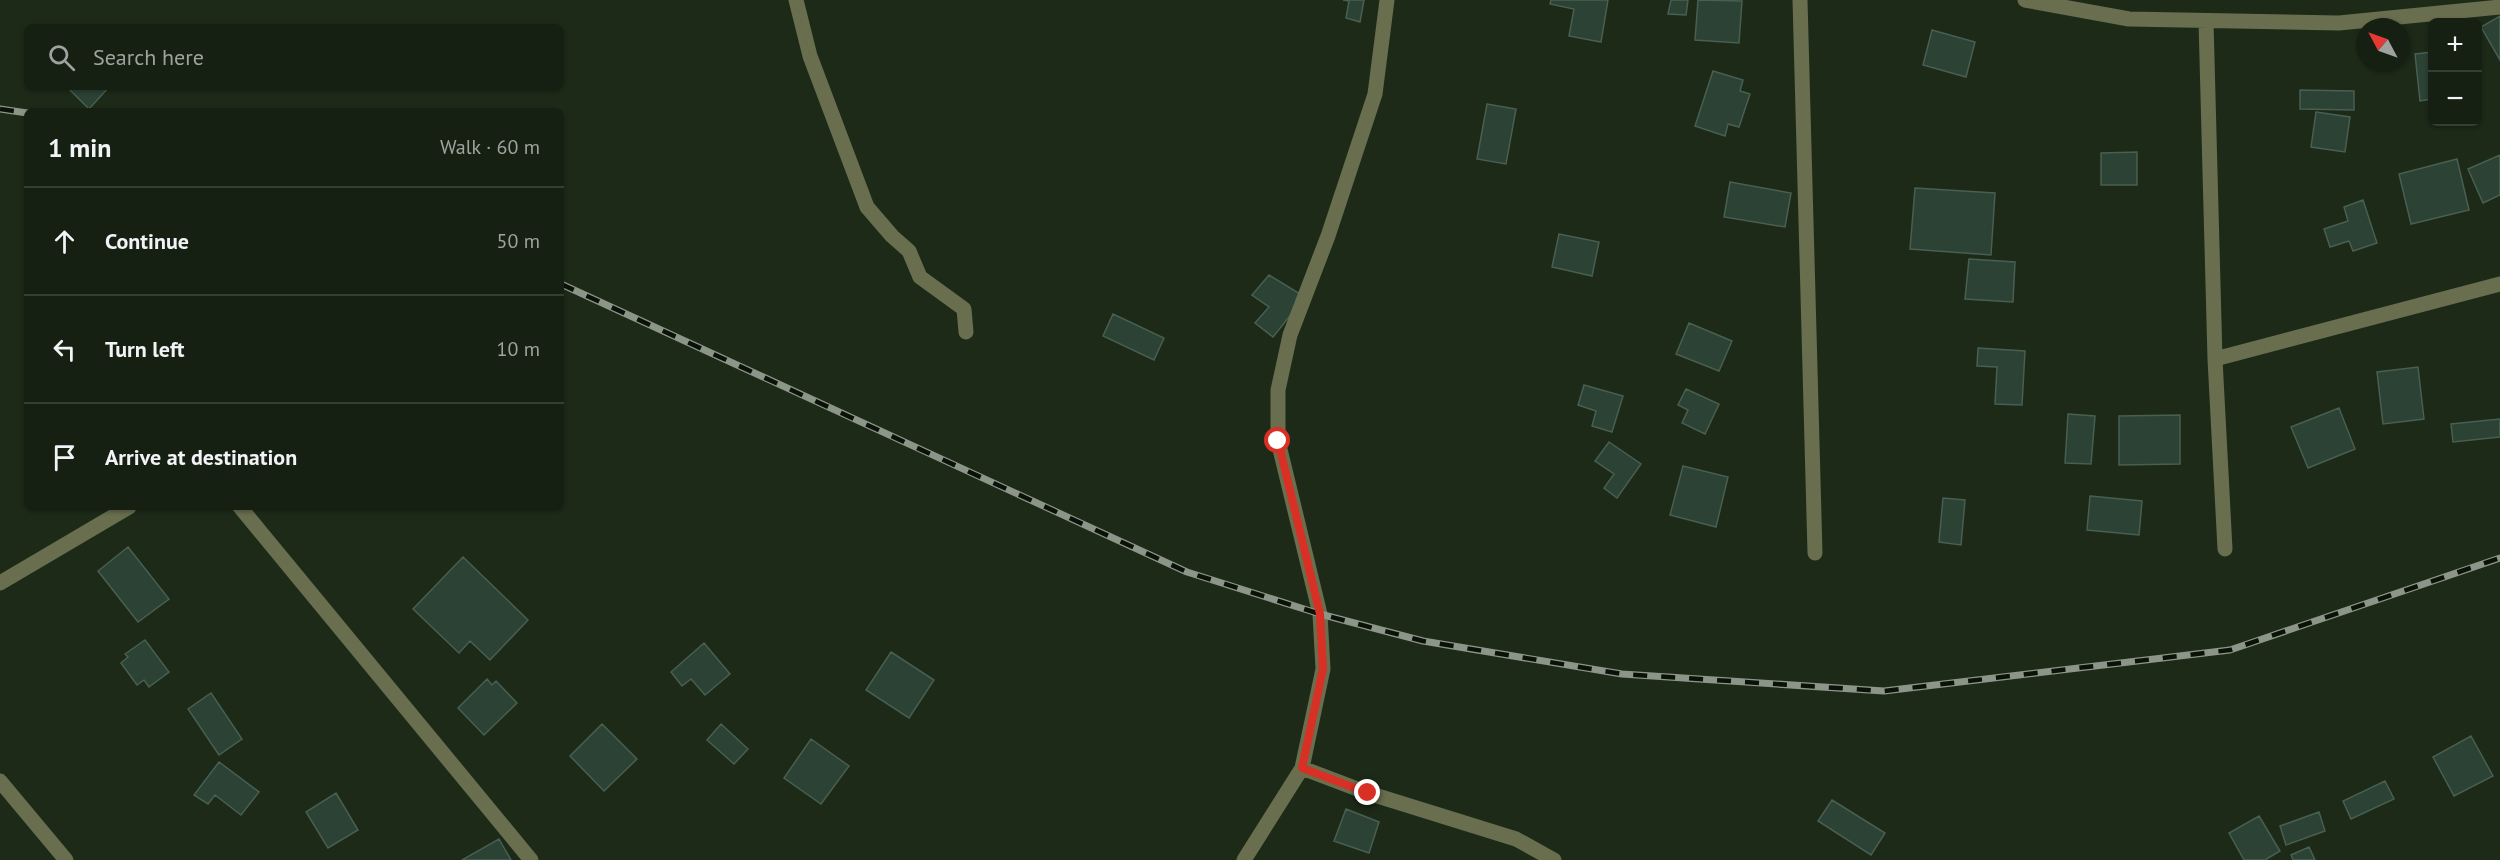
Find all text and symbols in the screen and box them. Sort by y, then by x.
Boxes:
north arrow [2356,18,2410,72]
map controls [2428,18,2482,126]
button: + [2428,18,2482,72]
search box [24,24,564,90]
icon: search [45,41,78,74]
text: Search here [93,43,204,71]
button: − [2428,72,2482,126]
text: 1 min [48,131,111,164]
text: Walk · 60 m [440,134,540,160]
icon: ahead [48,225,81,258]
text: Continue [105,227,189,255]
text: 50 m [497,228,540,254]
icon: left [48,333,81,366]
text: Turn left [105,335,185,363]
text: 10 m [497,336,540,362]
route start [1264,427,1290,453]
icon: arrive [48,441,81,474]
text: Arrive at destination [105,443,297,471]
route end [1354,779,1380,805]

